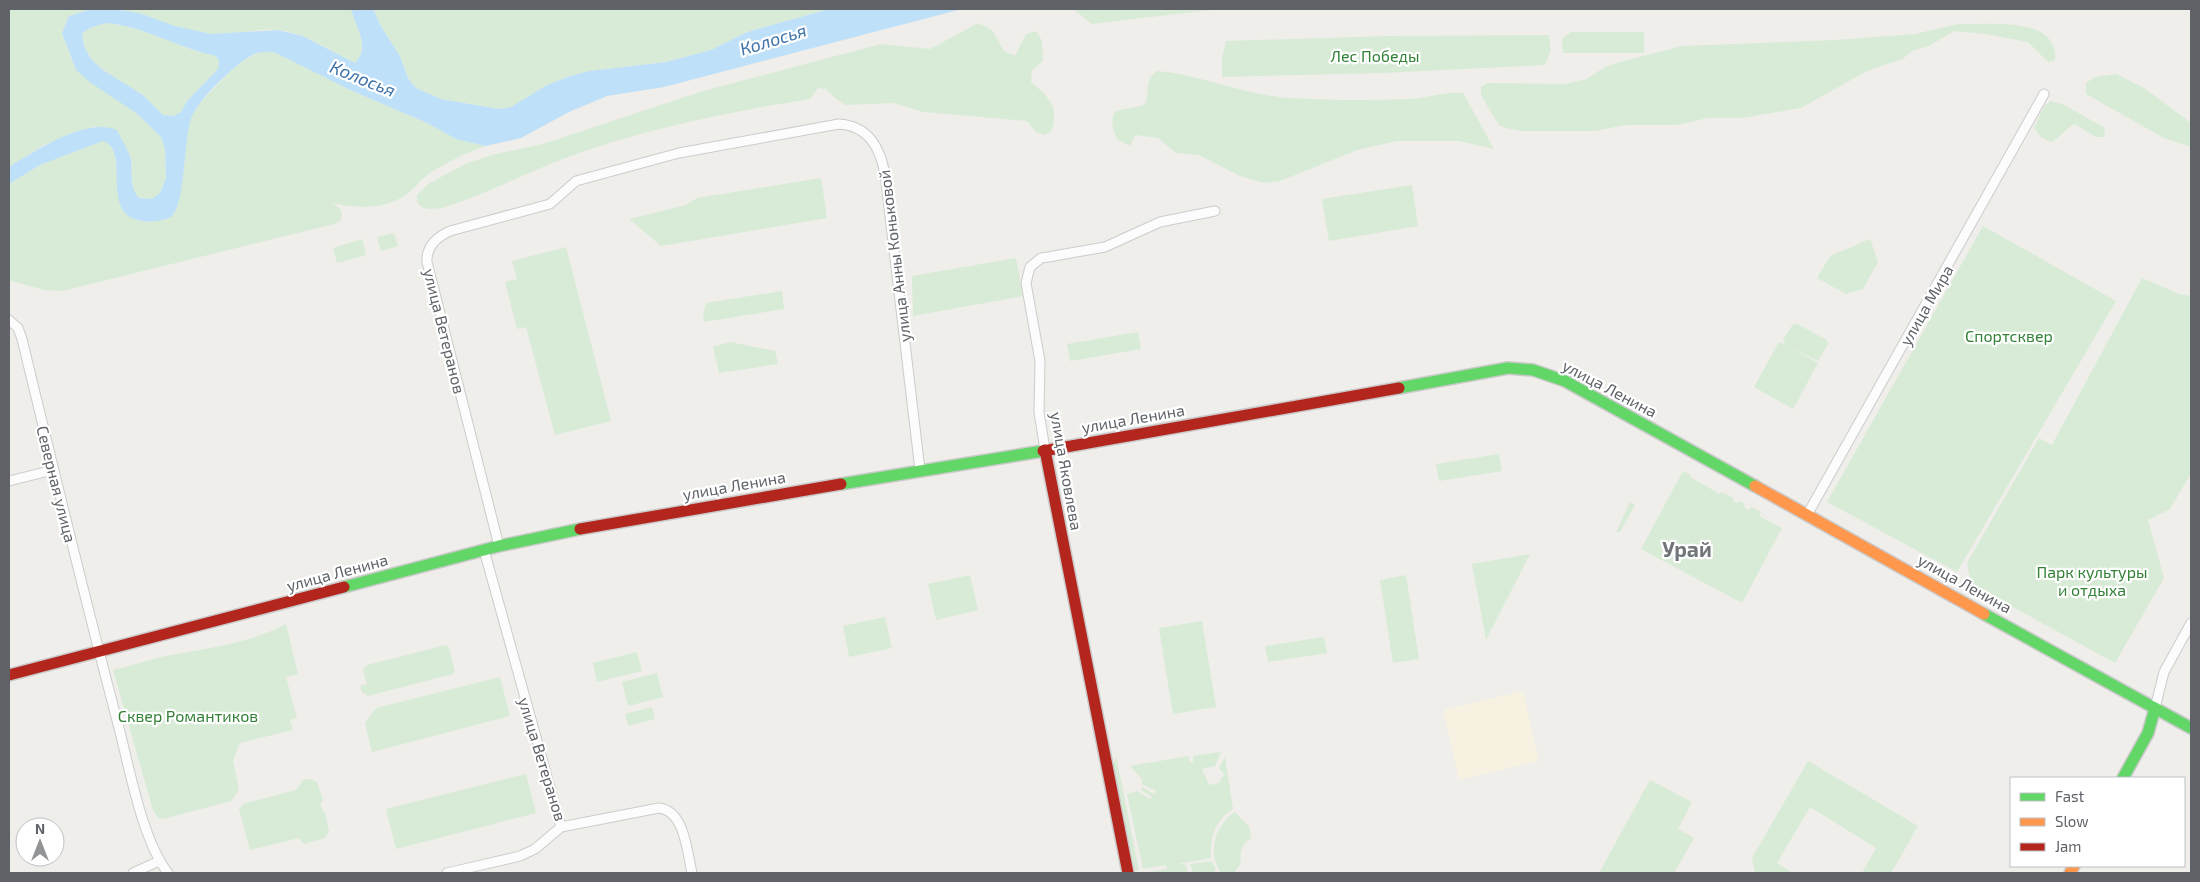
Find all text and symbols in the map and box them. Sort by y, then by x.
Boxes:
water label: Колосья [737,18,809,60]
park label: Лес Победы [1331,46,1419,65]
water label: Колосья [327,55,399,101]
street label: улица Анны Коньковой [874,169,915,343]
street label: улица Мира [1895,261,1958,349]
street label: улица Ветеранов [419,266,470,396]
park label: Спортсквер [1965,326,2053,345]
street label: улица Ленина [1559,355,1660,422]
street label: улица Ленина [1080,400,1186,437]
street label: улица Яковлева [1046,410,1087,532]
street label: Северная улица [32,424,81,545]
street label: улица Ленина [681,467,787,504]
district label: Урай [1662,536,1712,561]
street label: улица Ленина [284,549,390,596]
street label: улица Ленина [1914,549,2015,617]
park label: Парк культуры и отдыха [2037,562,2148,599]
street label: улица Ветеранов [514,695,571,823]
park label: Сквер Романтиков [118,706,258,725]
legend [2010,777,2185,867]
text: Fast [2055,787,2085,805]
text: Slow [2055,812,2089,830]
north arrow [15,817,65,867]
text: N [35,820,45,837]
text: Jam [2055,837,2081,855]

